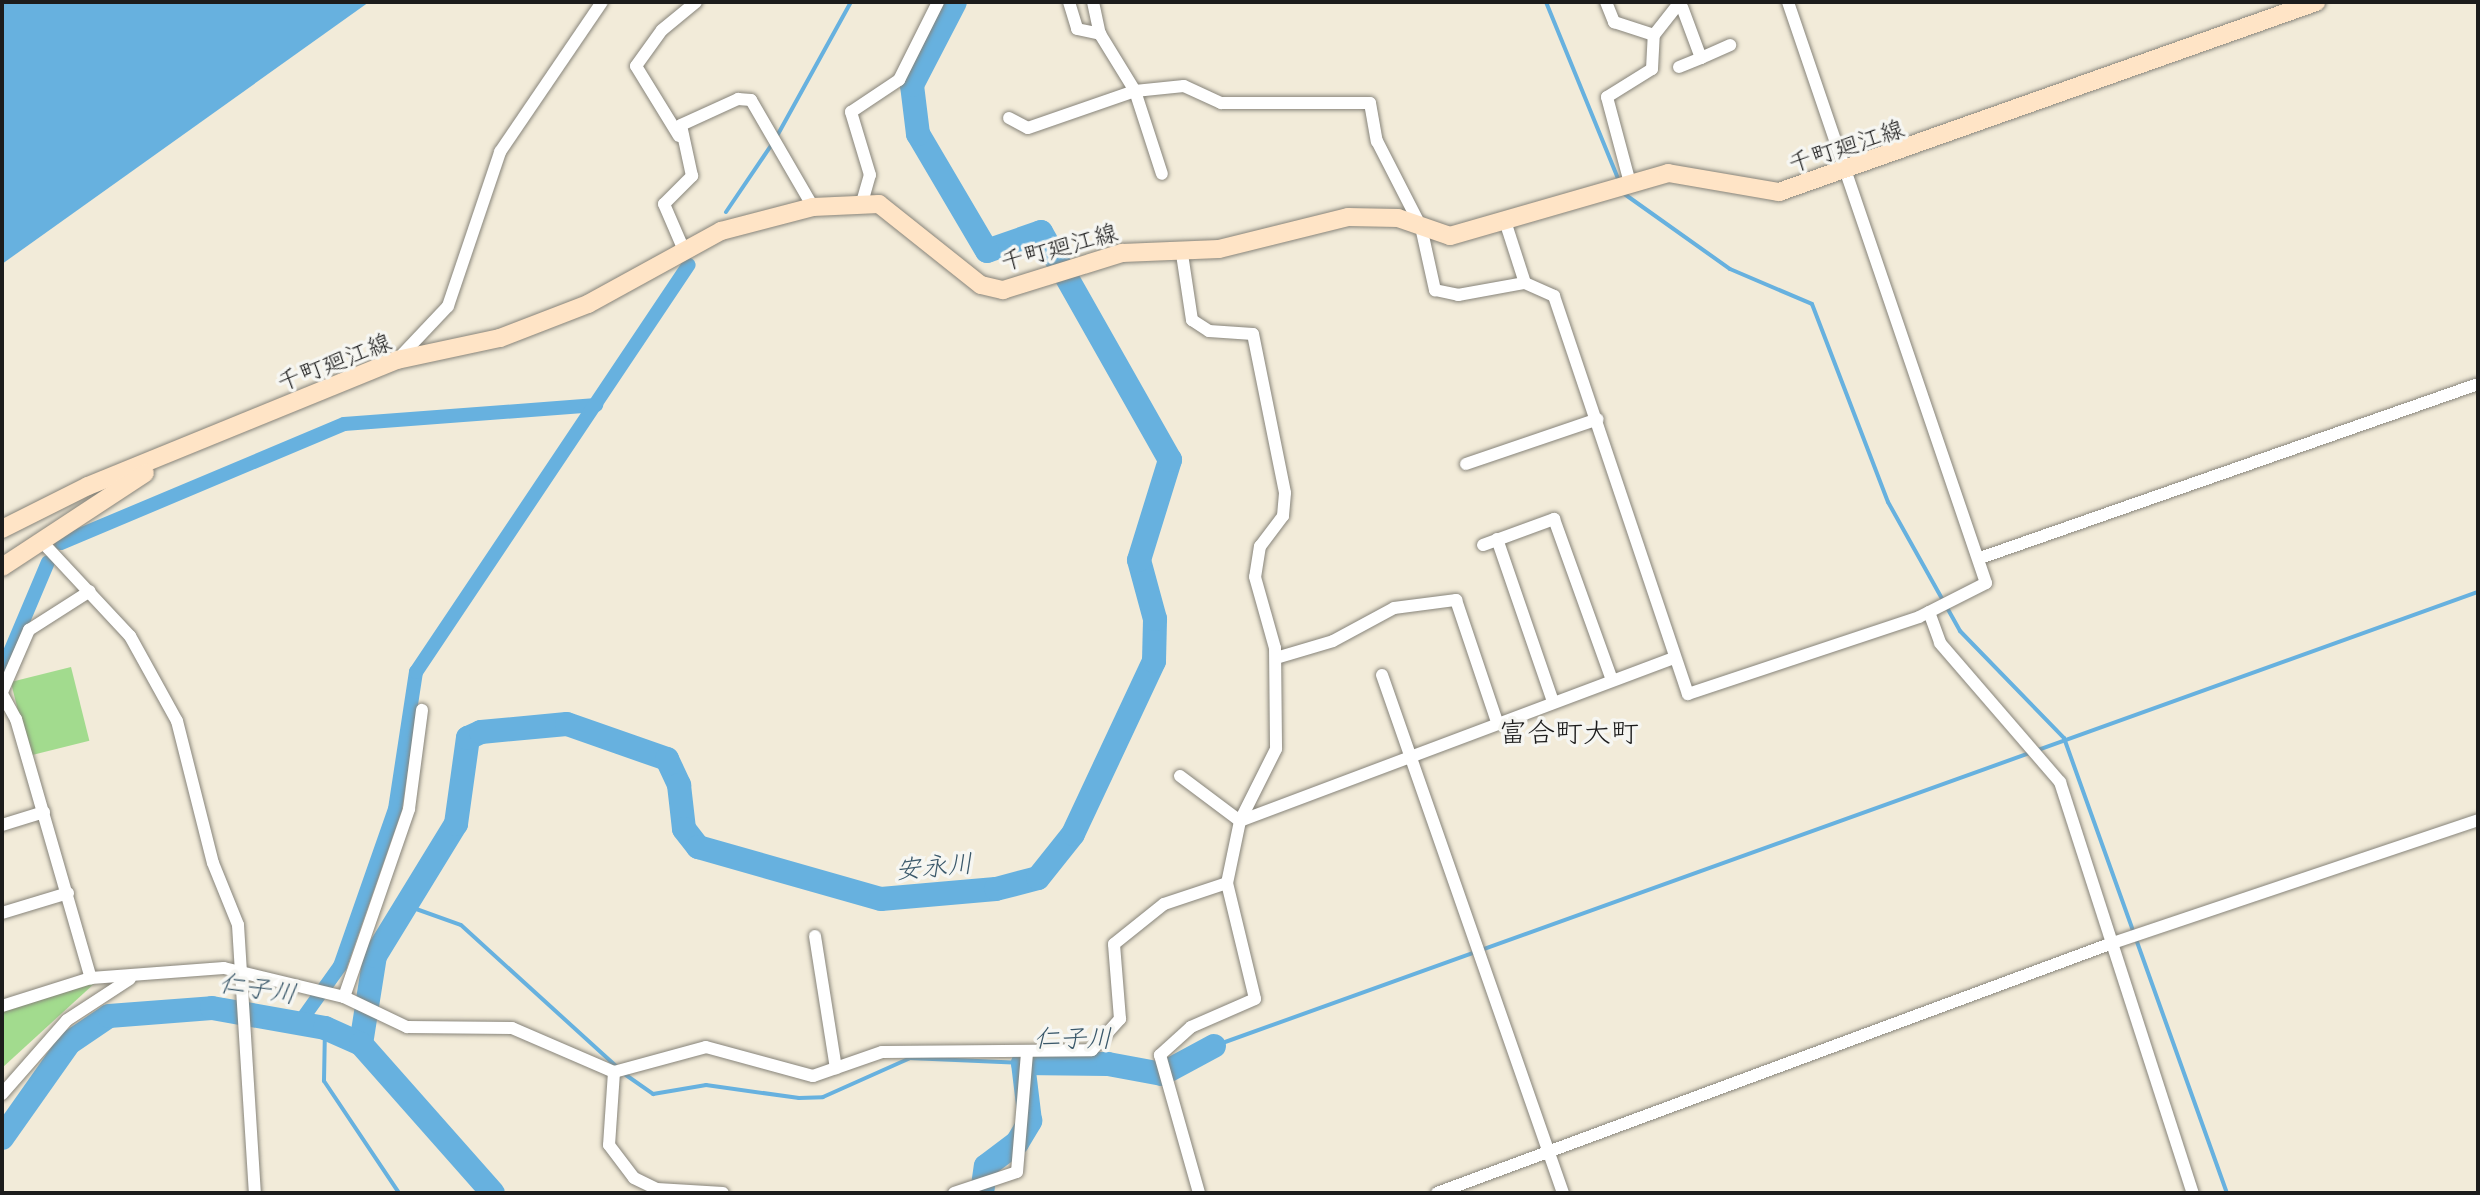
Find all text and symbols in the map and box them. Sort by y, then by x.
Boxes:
street label: 千町廻江線 [1784,114,1908,178]
street label: 千町廻江線 [997,218,1121,276]
street label: 千町廻江線 [273,327,395,397]
district label: 富合町大町 [1499,715,1639,749]
water label: 安永川 [894,847,974,885]
water label: 仁子川 [217,966,299,1010]
water label: 仁子川 [1034,1022,1112,1054]

